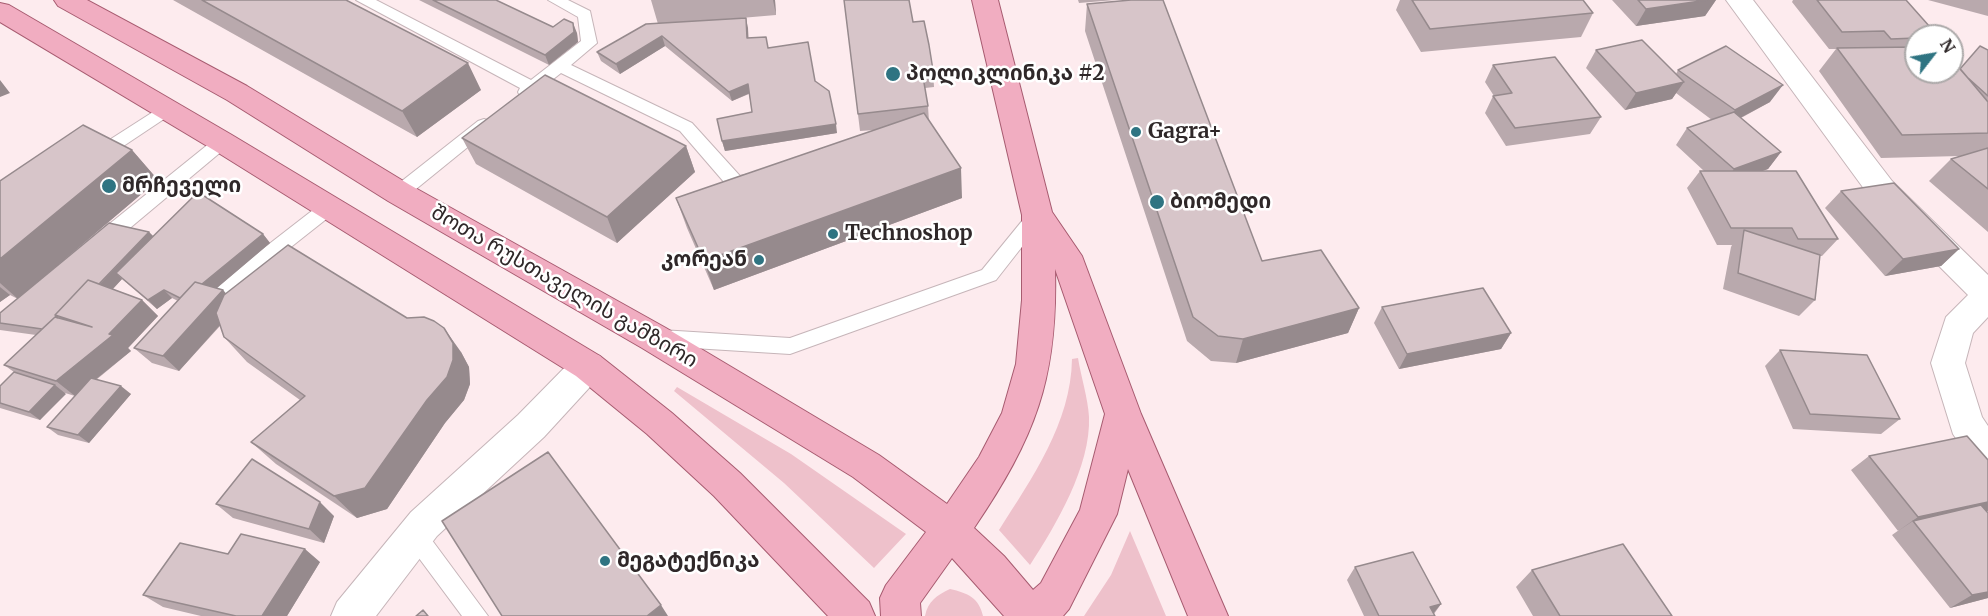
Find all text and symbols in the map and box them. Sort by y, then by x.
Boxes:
north arrow [1904,24,1964,84]
text: N [1936,35,1960,56]
place label: პოლიკლინიკა #2 [906,61,1105,87]
marker: პოლიკლინიკა #2 [884,65,902,83]
place label: Gagra+ [1148,119,1222,145]
marker: Gagra+ [1129,125,1143,139]
place label: მრჩეველი [122,173,241,199]
marker: მრჩეველი [100,177,118,195]
place label: ბიომედი [1170,189,1271,215]
marker: ბიომედი [1148,193,1166,211]
street label: შოთა რუსთაველის გამზირი [426,200,702,374]
place label: Technoshop [845,221,973,247]
marker: Technoshop [826,227,840,241]
place label: კორეან [661,247,747,273]
marker: კორეან [752,253,766,267]
place label: მეგატექნიკა [617,548,760,574]
marker: მეგატექნიკა [598,554,612,568]

